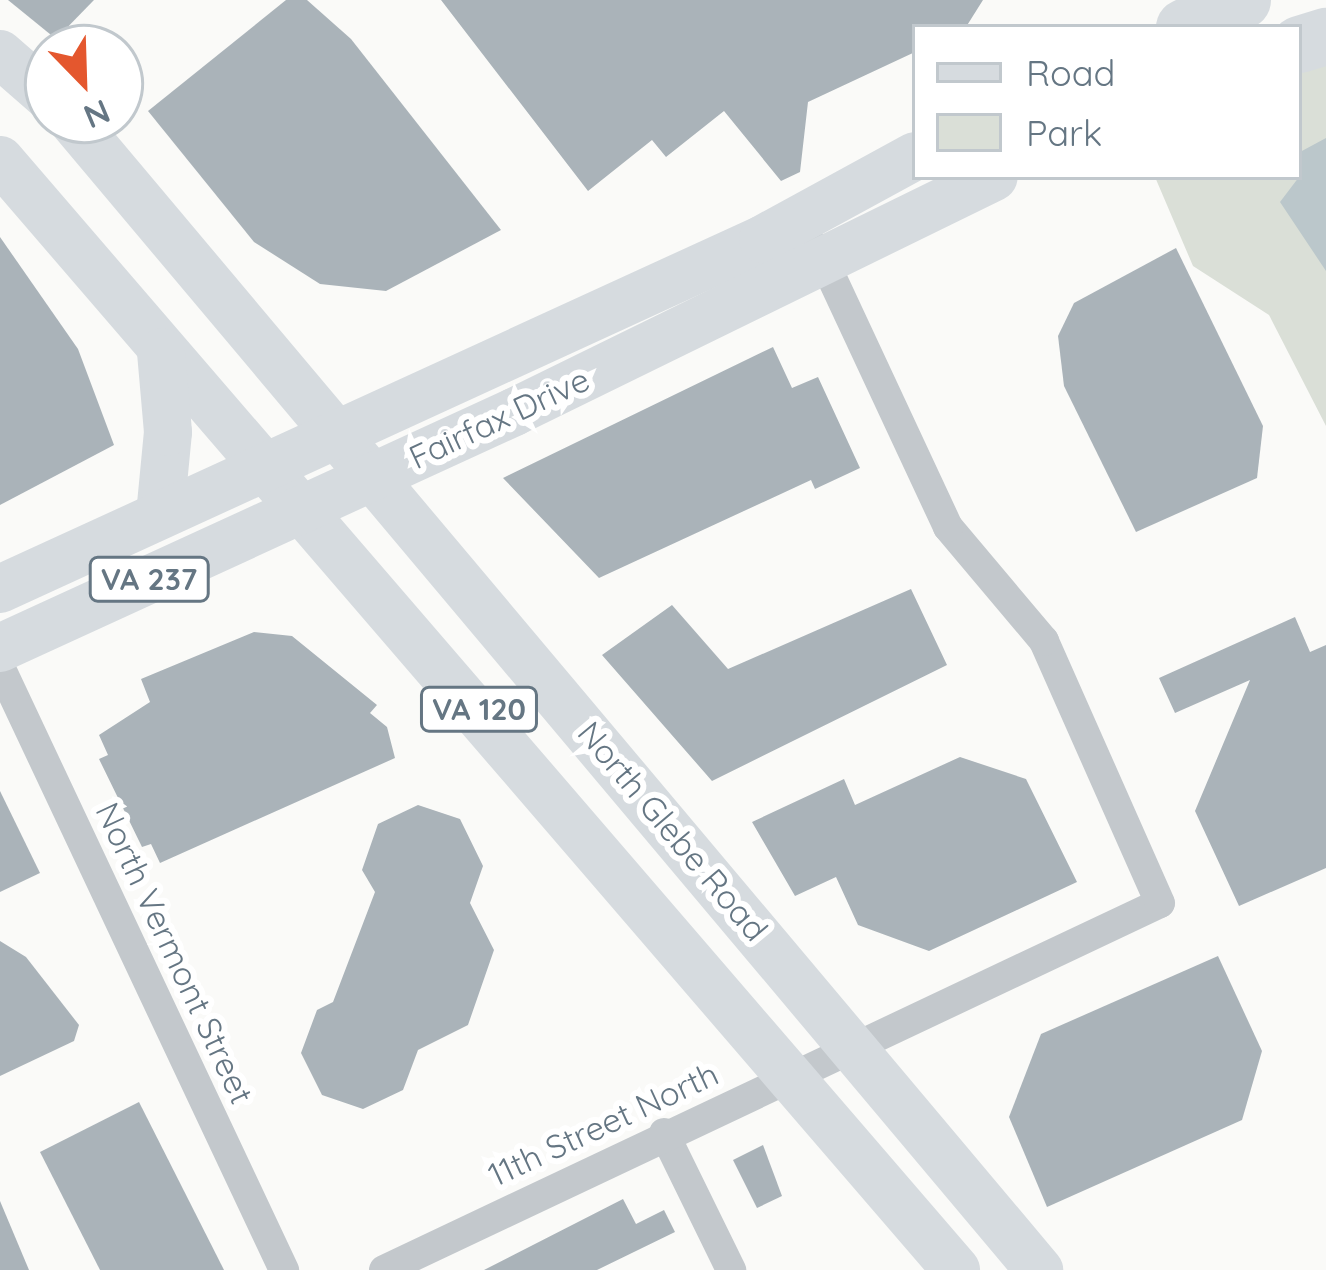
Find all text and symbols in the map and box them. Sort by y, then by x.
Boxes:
north arrow [24,24,144,144]
legend [912,24,1302,180]
text: Road [1026,50,1115,95]
text: N [78,91,116,138]
text: Park [1026,110,1102,155]
street label: Fairfax Drive [403,359,595,477]
road number: VA 237 [86,555,212,603]
road number: VA 120 [419,685,539,733]
street label: North Glebe Road [570,713,776,949]
street label: North Vermont Street [88,796,262,1110]
street label: 11th Street North [482,1053,724,1195]

